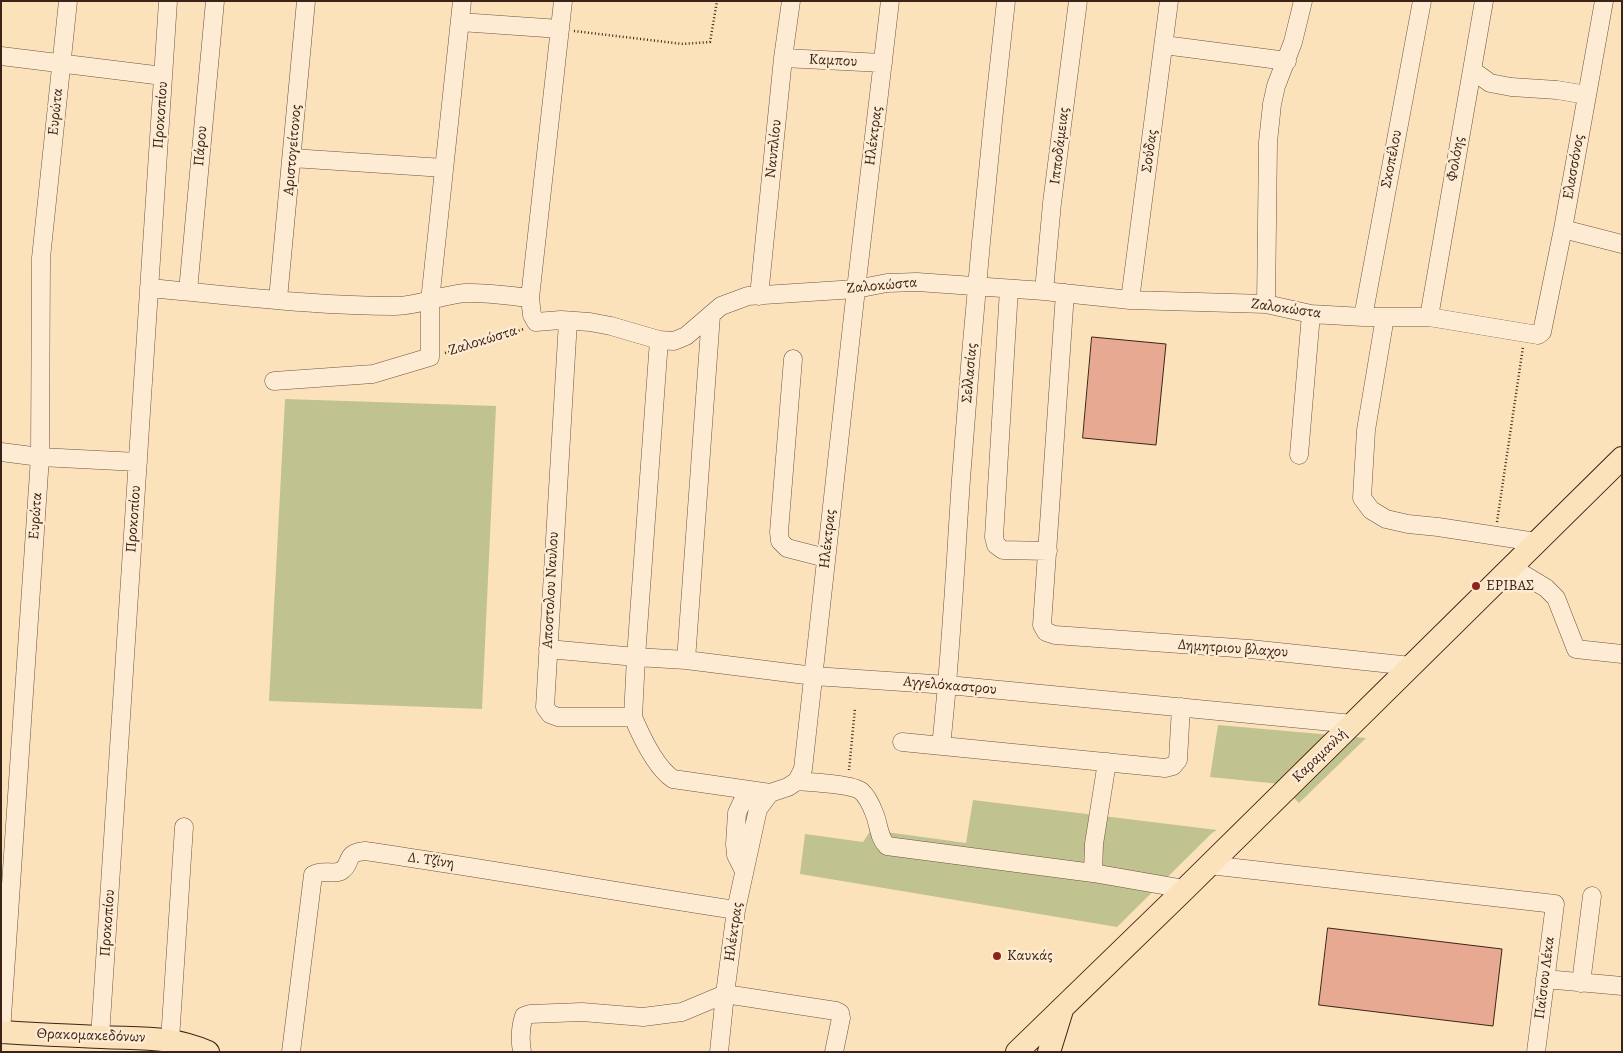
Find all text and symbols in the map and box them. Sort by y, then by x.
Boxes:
street label: Καμπου [808,51,858,71]
street label: Προκοπίου [150,81,172,149]
street label: Ευρώτα [45,87,67,137]
street label: Αριστογείτονος [280,104,306,196]
street label: Ηλέκτρας [861,105,887,167]
street label: Ιπποδάμειας [1046,106,1074,186]
street label: Ναυπλίου [762,119,786,179]
street label: Πάρου [190,125,212,167]
street label: Σούδας [1138,128,1162,174]
street label: Σκοπέλου [1378,128,1406,190]
street label: Ελασσόνος [1559,133,1589,201]
street label: Φολόης [1443,135,1469,183]
street label: Ζαλοκώστα [846,274,918,298]
street label: Ζαλοκώστα [1250,295,1322,323]
street label: Ζαλοκώστα [447,322,519,360]
street label: Σελλασίας [958,342,982,404]
street label: Προκοπίου [123,485,145,553]
street label: Ευρώτα [25,492,47,540]
street label: Ηλέκτρας [816,508,840,570]
street label: Αποστολου Ναυλου [539,531,563,649]
place label: ΕΡΙΒΑΣ [1486,577,1534,595]
marker: ΕΡΙΒΑΣ [1470,580,1482,592]
street label: Δημητριου βλαχου [1177,636,1289,662]
street label: Αγγελόκαστρου [903,673,997,699]
street label: Καραμανλή [1289,725,1351,787]
street label: Δ. Τζίνη [407,849,455,873]
street label: Προκοπίου [97,889,119,957]
street label: Ηλέκτρας [721,901,747,963]
street label: Παΐσιου Λέκα [1531,936,1559,1020]
place label: Καυκάς [1007,947,1053,965]
marker: Καυκάς [991,950,1003,962]
street label: Θρακομακεδόνων [36,1025,146,1047]

